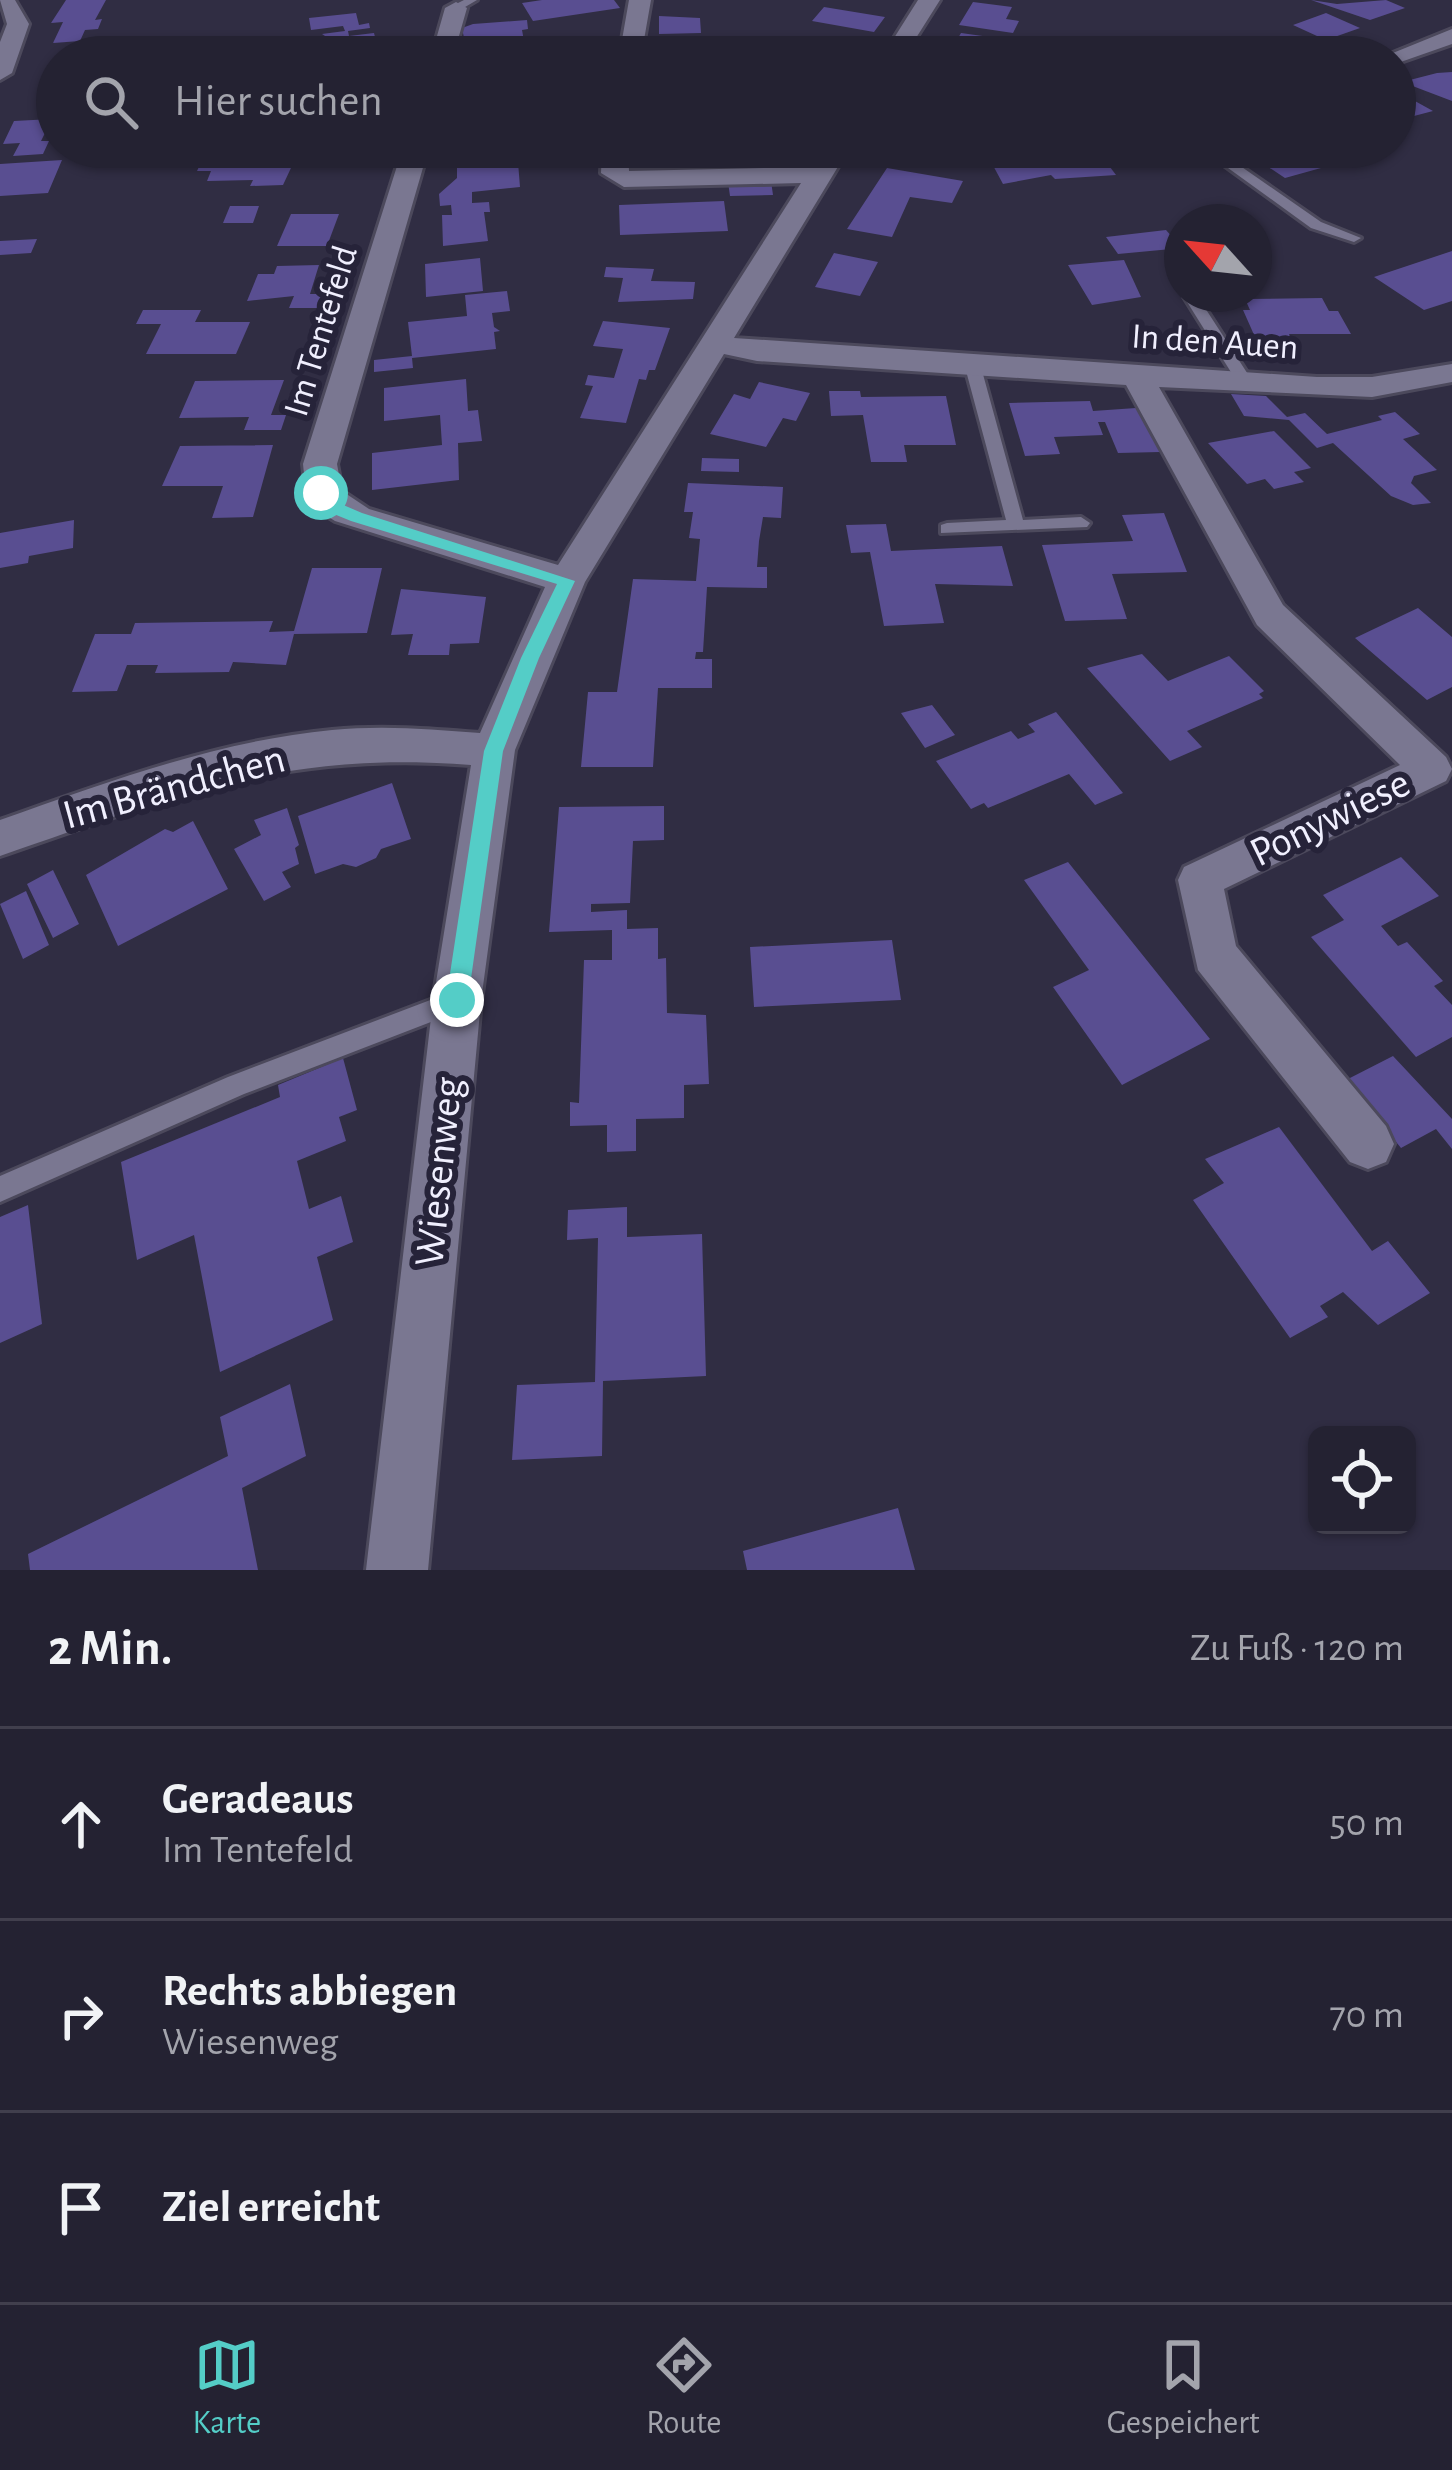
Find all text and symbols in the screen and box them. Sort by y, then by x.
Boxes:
search box [36,36,1416,168]
icon: search [78,69,144,135]
text: Hier suchen [174,79,383,124]
north arrow [1164,204,1272,312]
street label: Im Tentefeld [278,241,364,421]
street label: In den Auen [1130,318,1300,366]
route start [294,466,348,520]
street label: Im Brändchen [58,737,290,837]
street label: Ponywiese [1244,761,1416,875]
route end [430,973,484,1027]
street label: Wiesenweg [408,1075,470,1269]
map controls [1308,1426,1416,1534]
button: locate [1308,1426,1416,1534]
text: 2 Min. [48,1623,172,1674]
text: Zu Fuß · 120 m [1190,1629,1404,1668]
text: Geradeaus [162,1777,354,1822]
icon: ahead [48,1791,114,1857]
text: 50 m [1329,1804,1404,1843]
text: Im Tentefeld [162,1831,353,1870]
text: Rechts abbiegen [162,1969,457,2014]
icon: right [48,1983,114,2049]
text: 70 m [1330,1996,1404,2035]
text: Wiesenweg [162,2023,338,2062]
icon: arrive [48,2175,114,2241]
text: Ziel erreicht [162,2185,380,2230]
tab: Karte [193,2332,261,2444]
tab: Route [646,2332,722,2444]
tab: Gespeichert [1107,2332,1259,2444]

